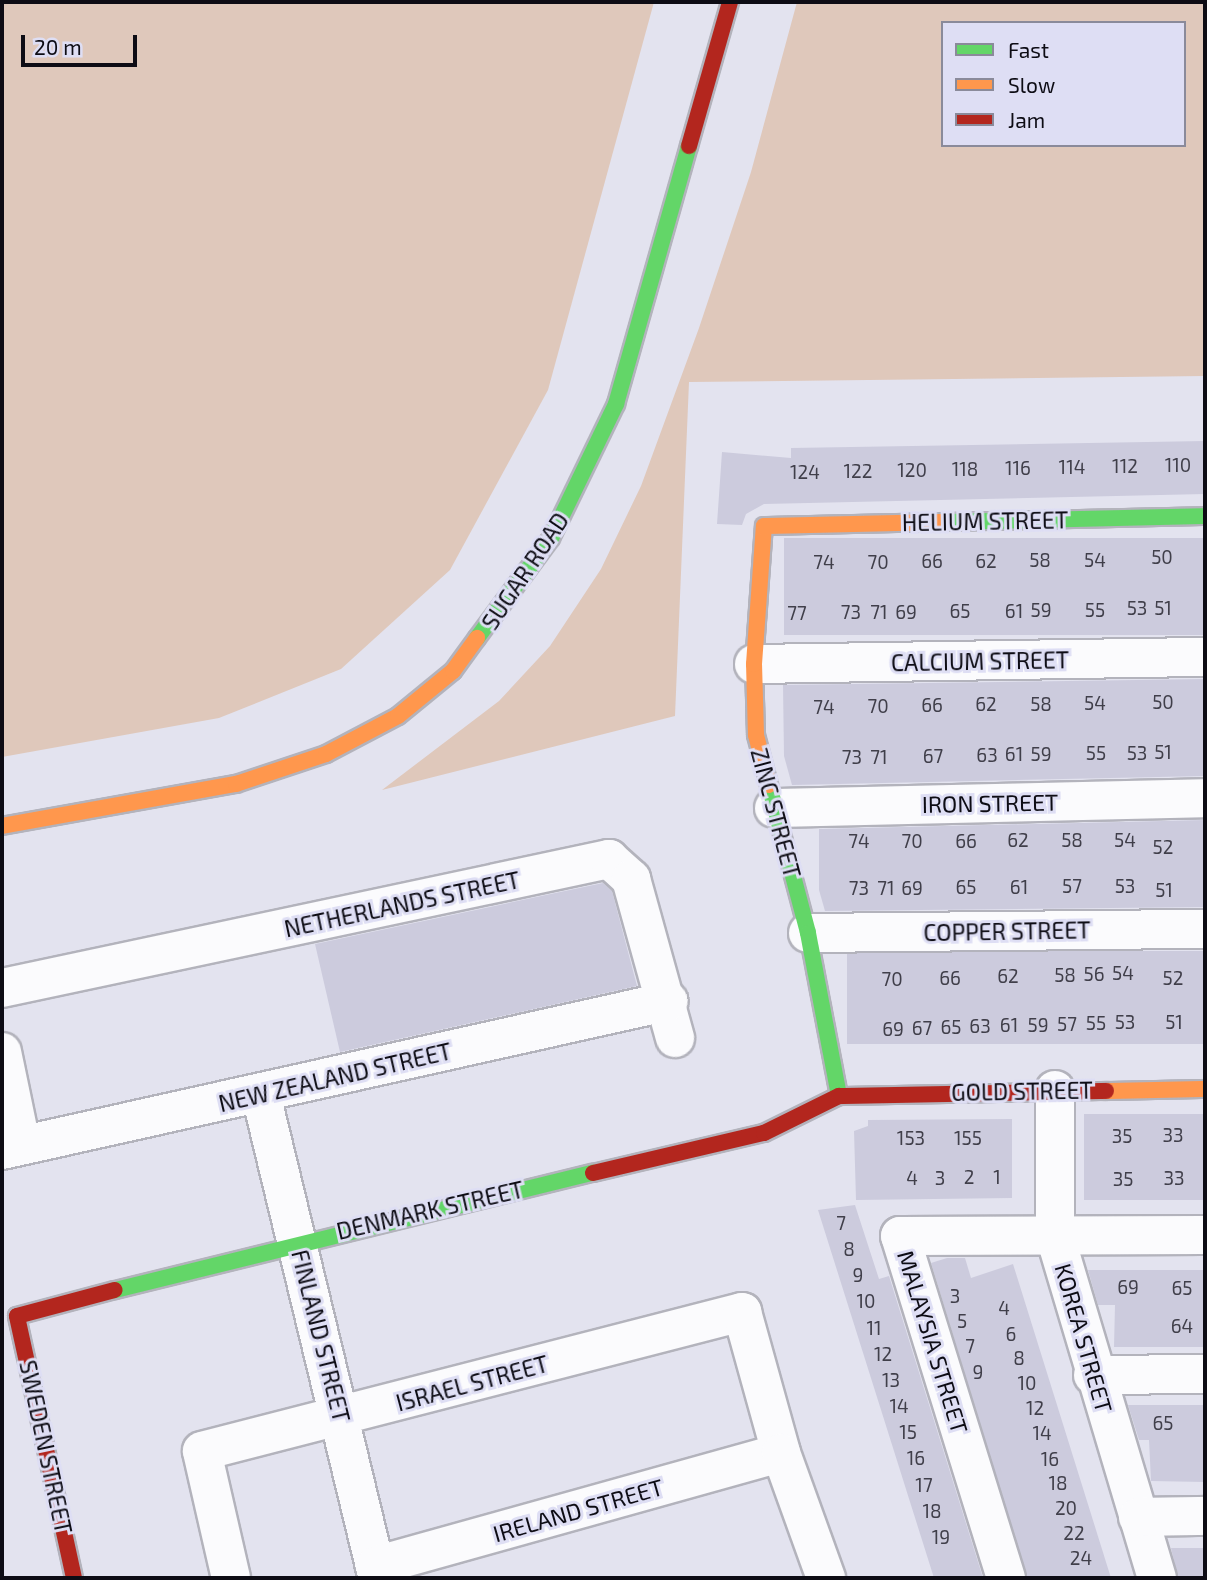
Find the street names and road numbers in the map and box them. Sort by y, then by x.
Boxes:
street label: HELIUM STREET [902,506,1068,536]
street label: SUGAR ROAD [476,507,574,635]
street label: CALCIUM STREET [891,646,1069,676]
street label: ZINC STREET [745,745,807,881]
street label: IRON STREET [921,788,1059,818]
street label: NETHERLANDS STREET [282,866,522,942]
street label: COPPER STREET [923,916,1091,946]
street label: NEW ZEALAND STREET [216,1037,454,1117]
street label: GOLD STREET [951,1076,1093,1106]
street label: DENMARK STREET [334,1175,526,1245]
street label: FINLAND STREET [286,1247,356,1425]
street label: MALAYSIA STREET [892,1247,974,1437]
street label: KOREA STREET [1049,1260,1119,1416]
street label: ISRAEL STREET [393,1349,551,1417]
street label: SWEDEN STREET [14,1358,78,1536]
street label: IRELAND STREET [490,1473,666,1547]

